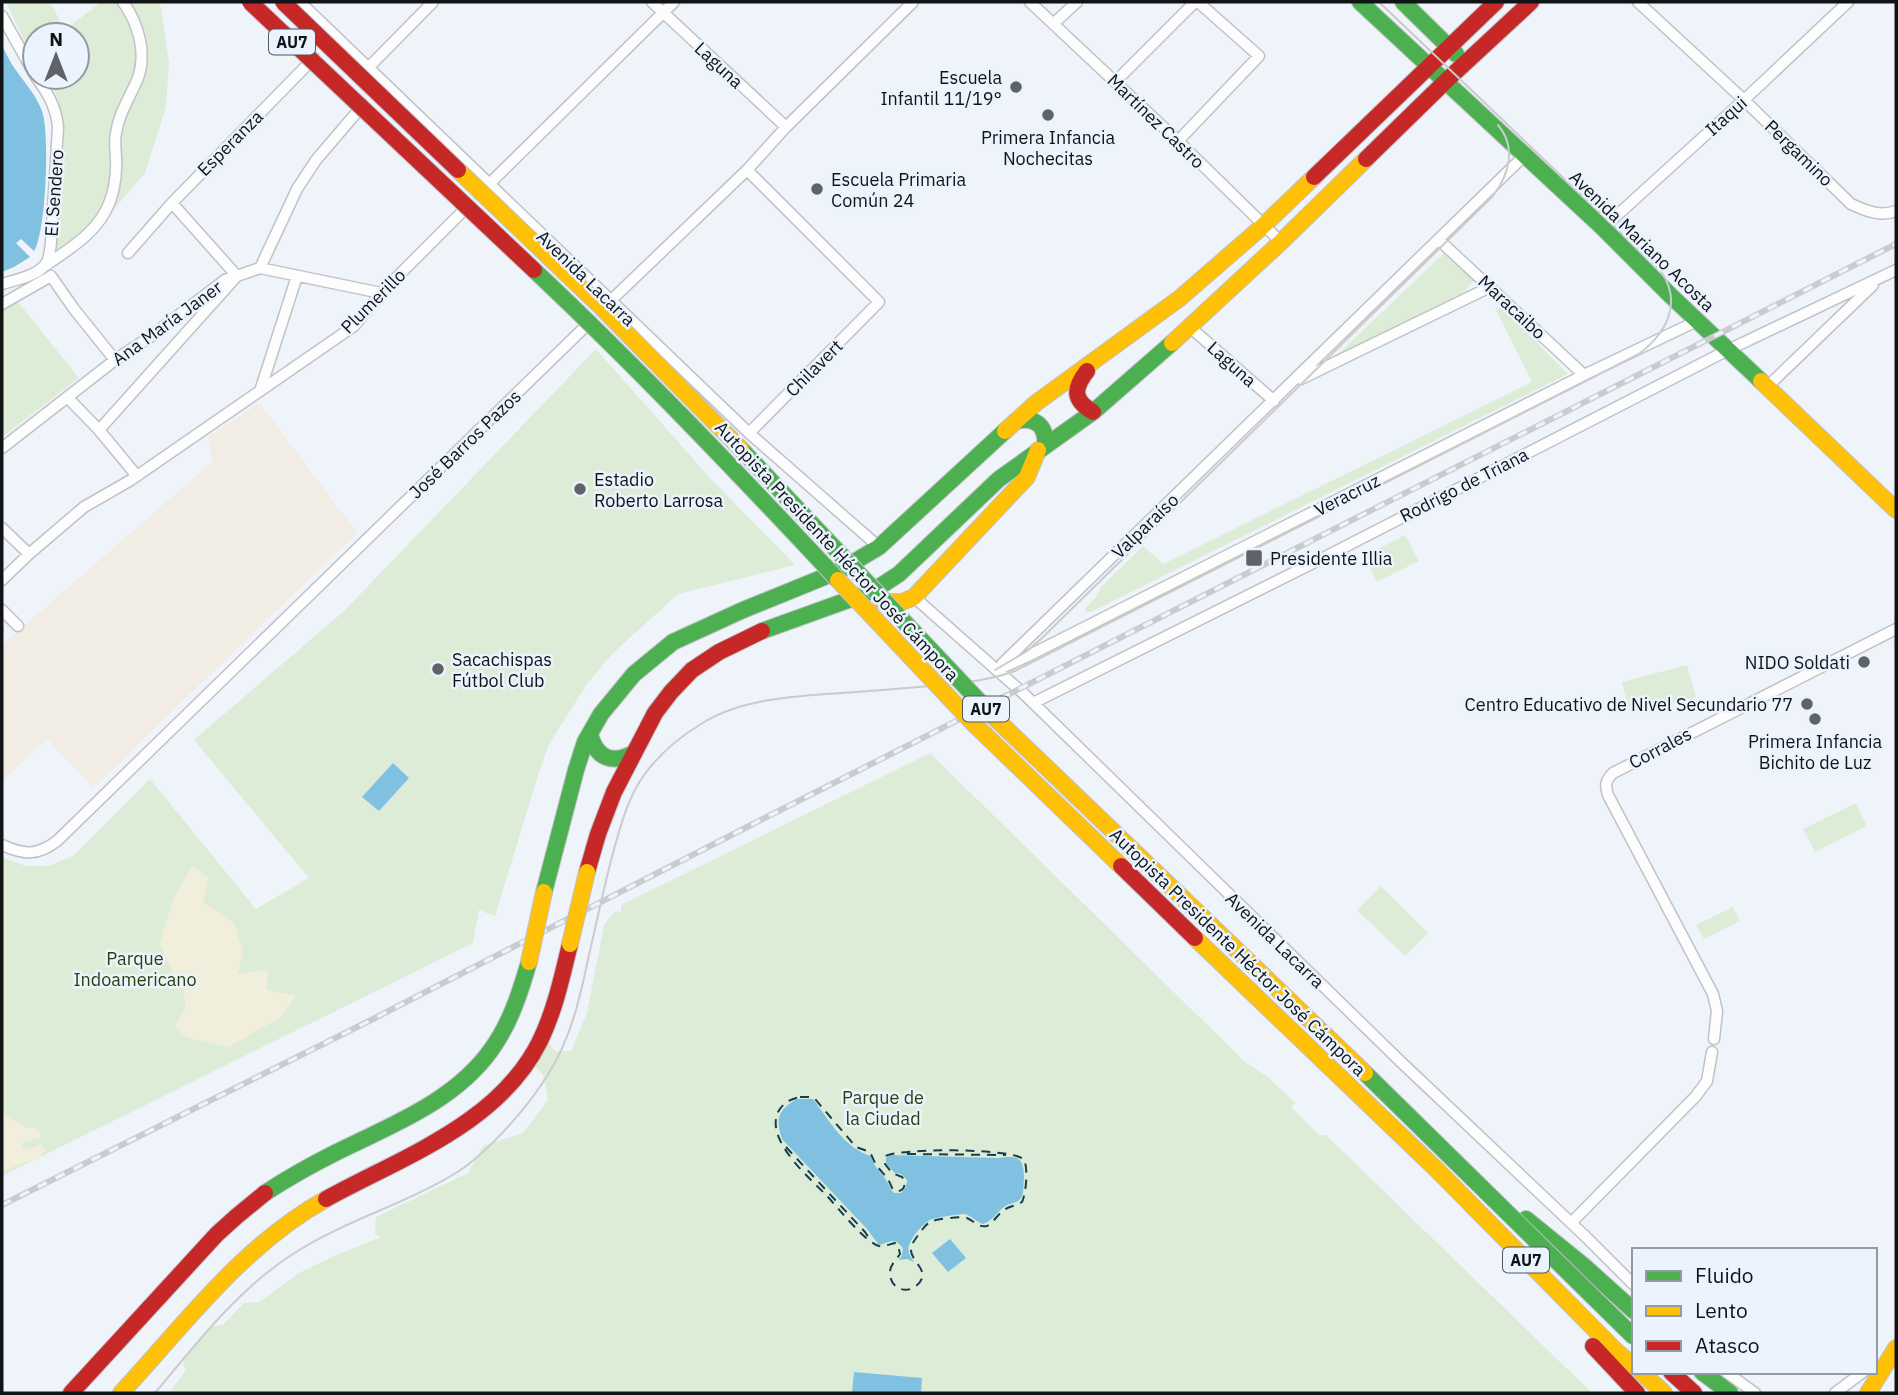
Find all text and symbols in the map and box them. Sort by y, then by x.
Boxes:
north arrow [21,21,91,91]
text: N [49,27,63,51]
road number: AU7 [269,30,315,54]
street label: Laguna [690,37,748,93]
place label: Escuela Infantil 11/19° [880,66,1002,110]
street label: Martínez Castro [1102,69,1210,173]
marker: Escuela Infantil 11/19° [1008,79,1024,95]
street label: Itaqui [1700,91,1752,141]
street label: Esperanza [192,105,268,181]
marker: Primera Infancia Nochecitas [1040,107,1056,123]
street label: Pergamino [1760,115,1838,191]
place label: Primera Infancia Nochecitas [981,126,1115,170]
street label: El Sendero [39,149,69,237]
street label: Avenida Mariano Acosta [1564,166,1720,317]
place label: Escuela Primaria Común 24 [831,168,966,212]
marker: Escuela Primaria Común 24 [809,181,825,197]
street label: Avenida Lacarra [532,225,641,331]
street label: Plumerillo [336,264,410,338]
street label: Maracaibo [1473,270,1551,344]
street label: Ana María Janer [108,275,227,371]
street label: Chilavert [780,334,848,402]
street label: Laguna [1203,336,1262,392]
street label: José Barros Pazos [404,385,526,503]
street label: Autopista Presidente Héctor José Cámpora [710,416,964,686]
street label: Rodrigo de Triana [1396,443,1532,527]
place label: Estadio Roberto Larrosa [594,468,723,512]
street label: Veracruz [1310,469,1384,521]
marker: Estadio Roberto Larrosa [572,481,588,497]
street label: Valparaíso [1107,488,1183,564]
place label: Presidente Illia [1270,547,1393,570]
marker: Presidente Illia [1244,548,1264,568]
place label: Sacachispas Fútbol Club [452,648,552,692]
place label: NIDO Soldati [1745,651,1850,674]
marker: NIDO Soldati [1856,654,1872,670]
marker: Sacachispas Fútbol Club [430,661,446,677]
place label: Centro Educativo de Nivel Secundario 77 [1465,693,1793,716]
road number: AU7 [963,696,1009,722]
marker: Centro Educativo de Nivel Secundario 77 [1799,696,1815,712]
marker: Primera Infancia Bichito de Luz [1807,711,1823,727]
street label: Corrales [1625,722,1695,774]
place label: Primera Infancia Bichito de Luz [1748,730,1882,774]
street label: Autopista Presidente Héctor José Cámpora [1105,823,1371,1081]
street label: Avenida Lacarra [1221,887,1330,993]
park label: Parque Indoamericano [73,947,197,991]
park label: Parque de la Ciudad [842,1086,924,1130]
road number: AU7 [1503,1248,1549,1272]
legend [1632,1248,1877,1374]
text: Fluido [1695,1261,1754,1289]
text: Lento [1695,1296,1748,1324]
text: Atasco [1695,1331,1759,1359]

